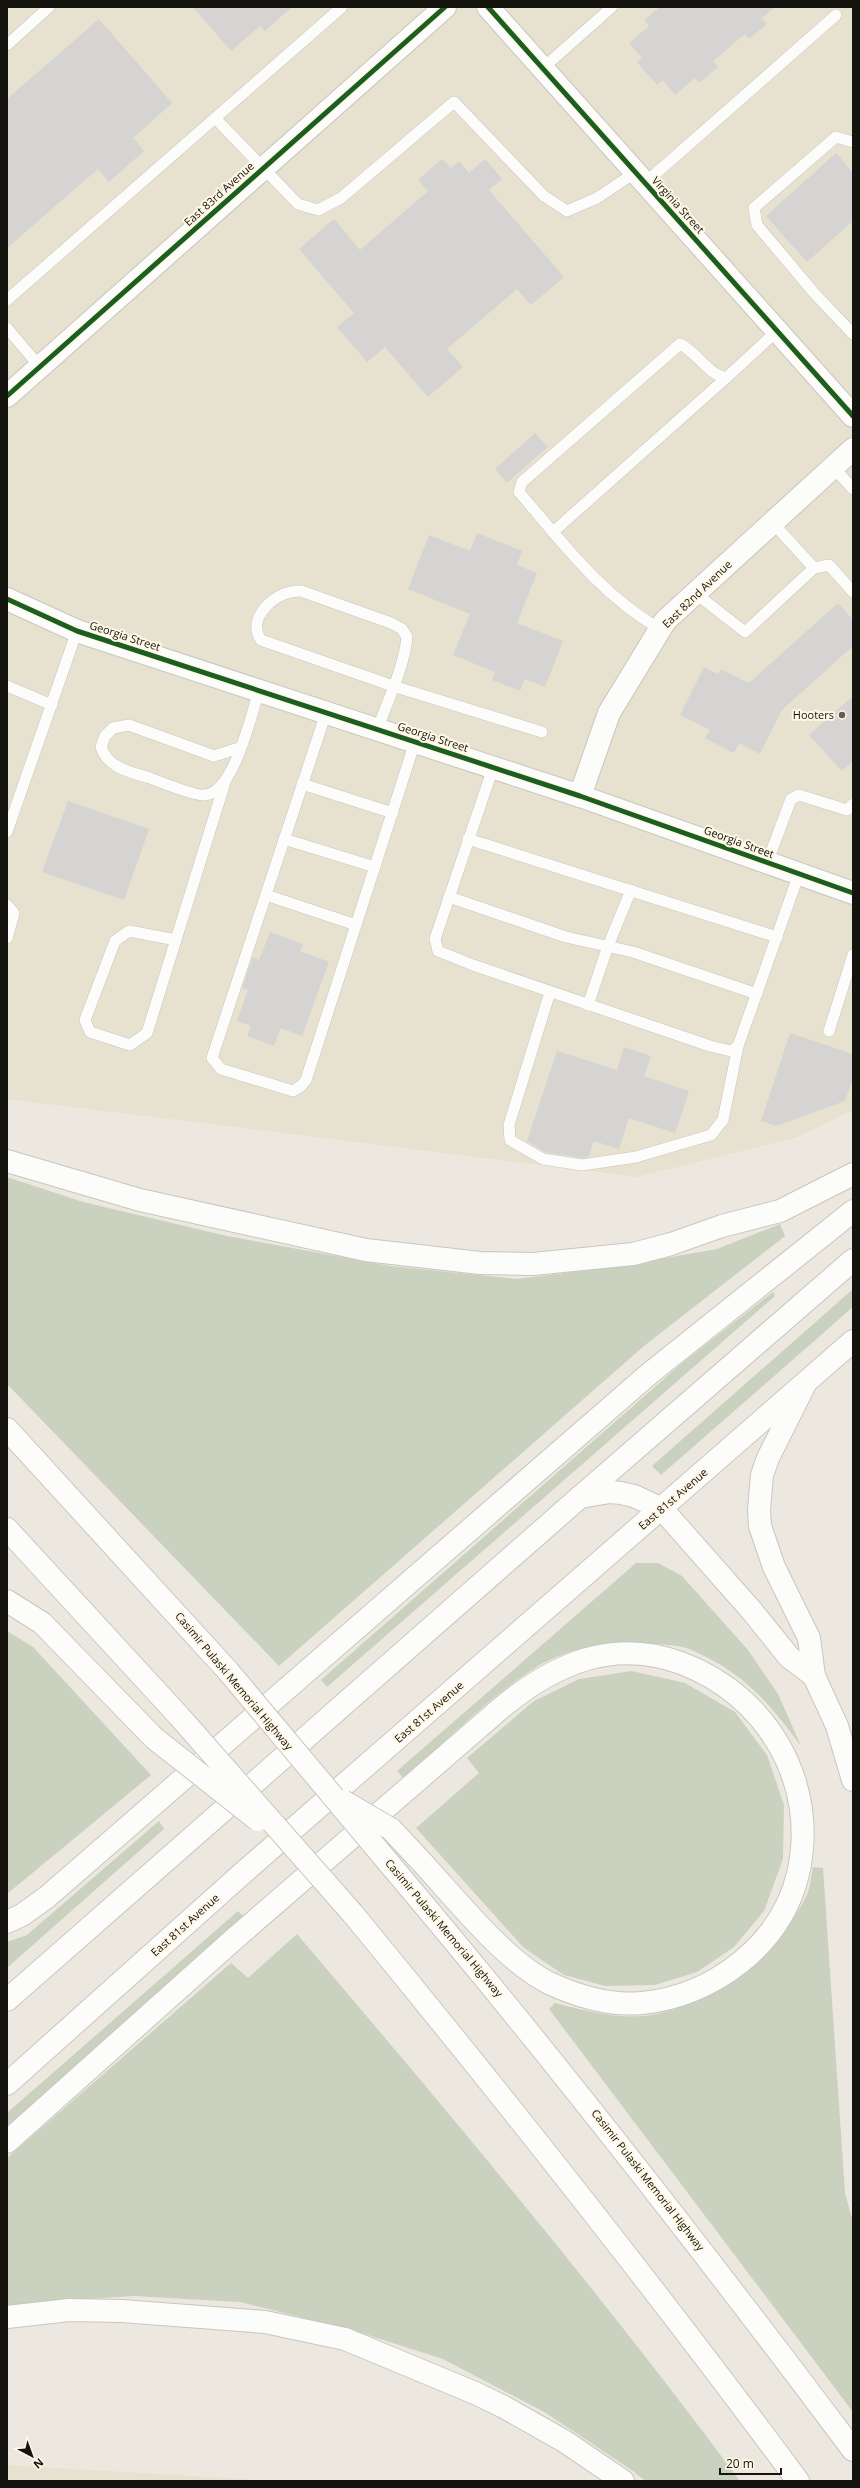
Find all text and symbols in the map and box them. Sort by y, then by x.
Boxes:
street label: East 83rd Avenue [181,158,257,229]
street label: Virginia Street [649,173,708,236]
street label: East 82nd Avenue [659,556,735,631]
street label: Georgia Street [88,617,163,654]
place label: Hooters [793,707,834,722]
marker: Hooters [837,710,847,720]
street label: Georgia Street [396,718,471,755]
street label: Georgia Street [702,822,776,861]
street label: East 81st Avenue [635,1464,710,1533]
street label: Casimir Pulaski Memorial Highway [172,1608,297,1753]
street label: East 81st Avenue [391,1677,466,1746]
street label: Casimir Pulaski Memorial Highway [382,1855,507,2000]
street label: East 81st Avenue [147,1890,222,1959]
street label: Casimir Pulaski Memorial Highway [588,2106,709,2254]
north arrow [12,2436,52,2476]
scale bar [720,2450,781,2476]
text: N [31,2455,47,2473]
text: 20 m [726,2455,754,2472]

